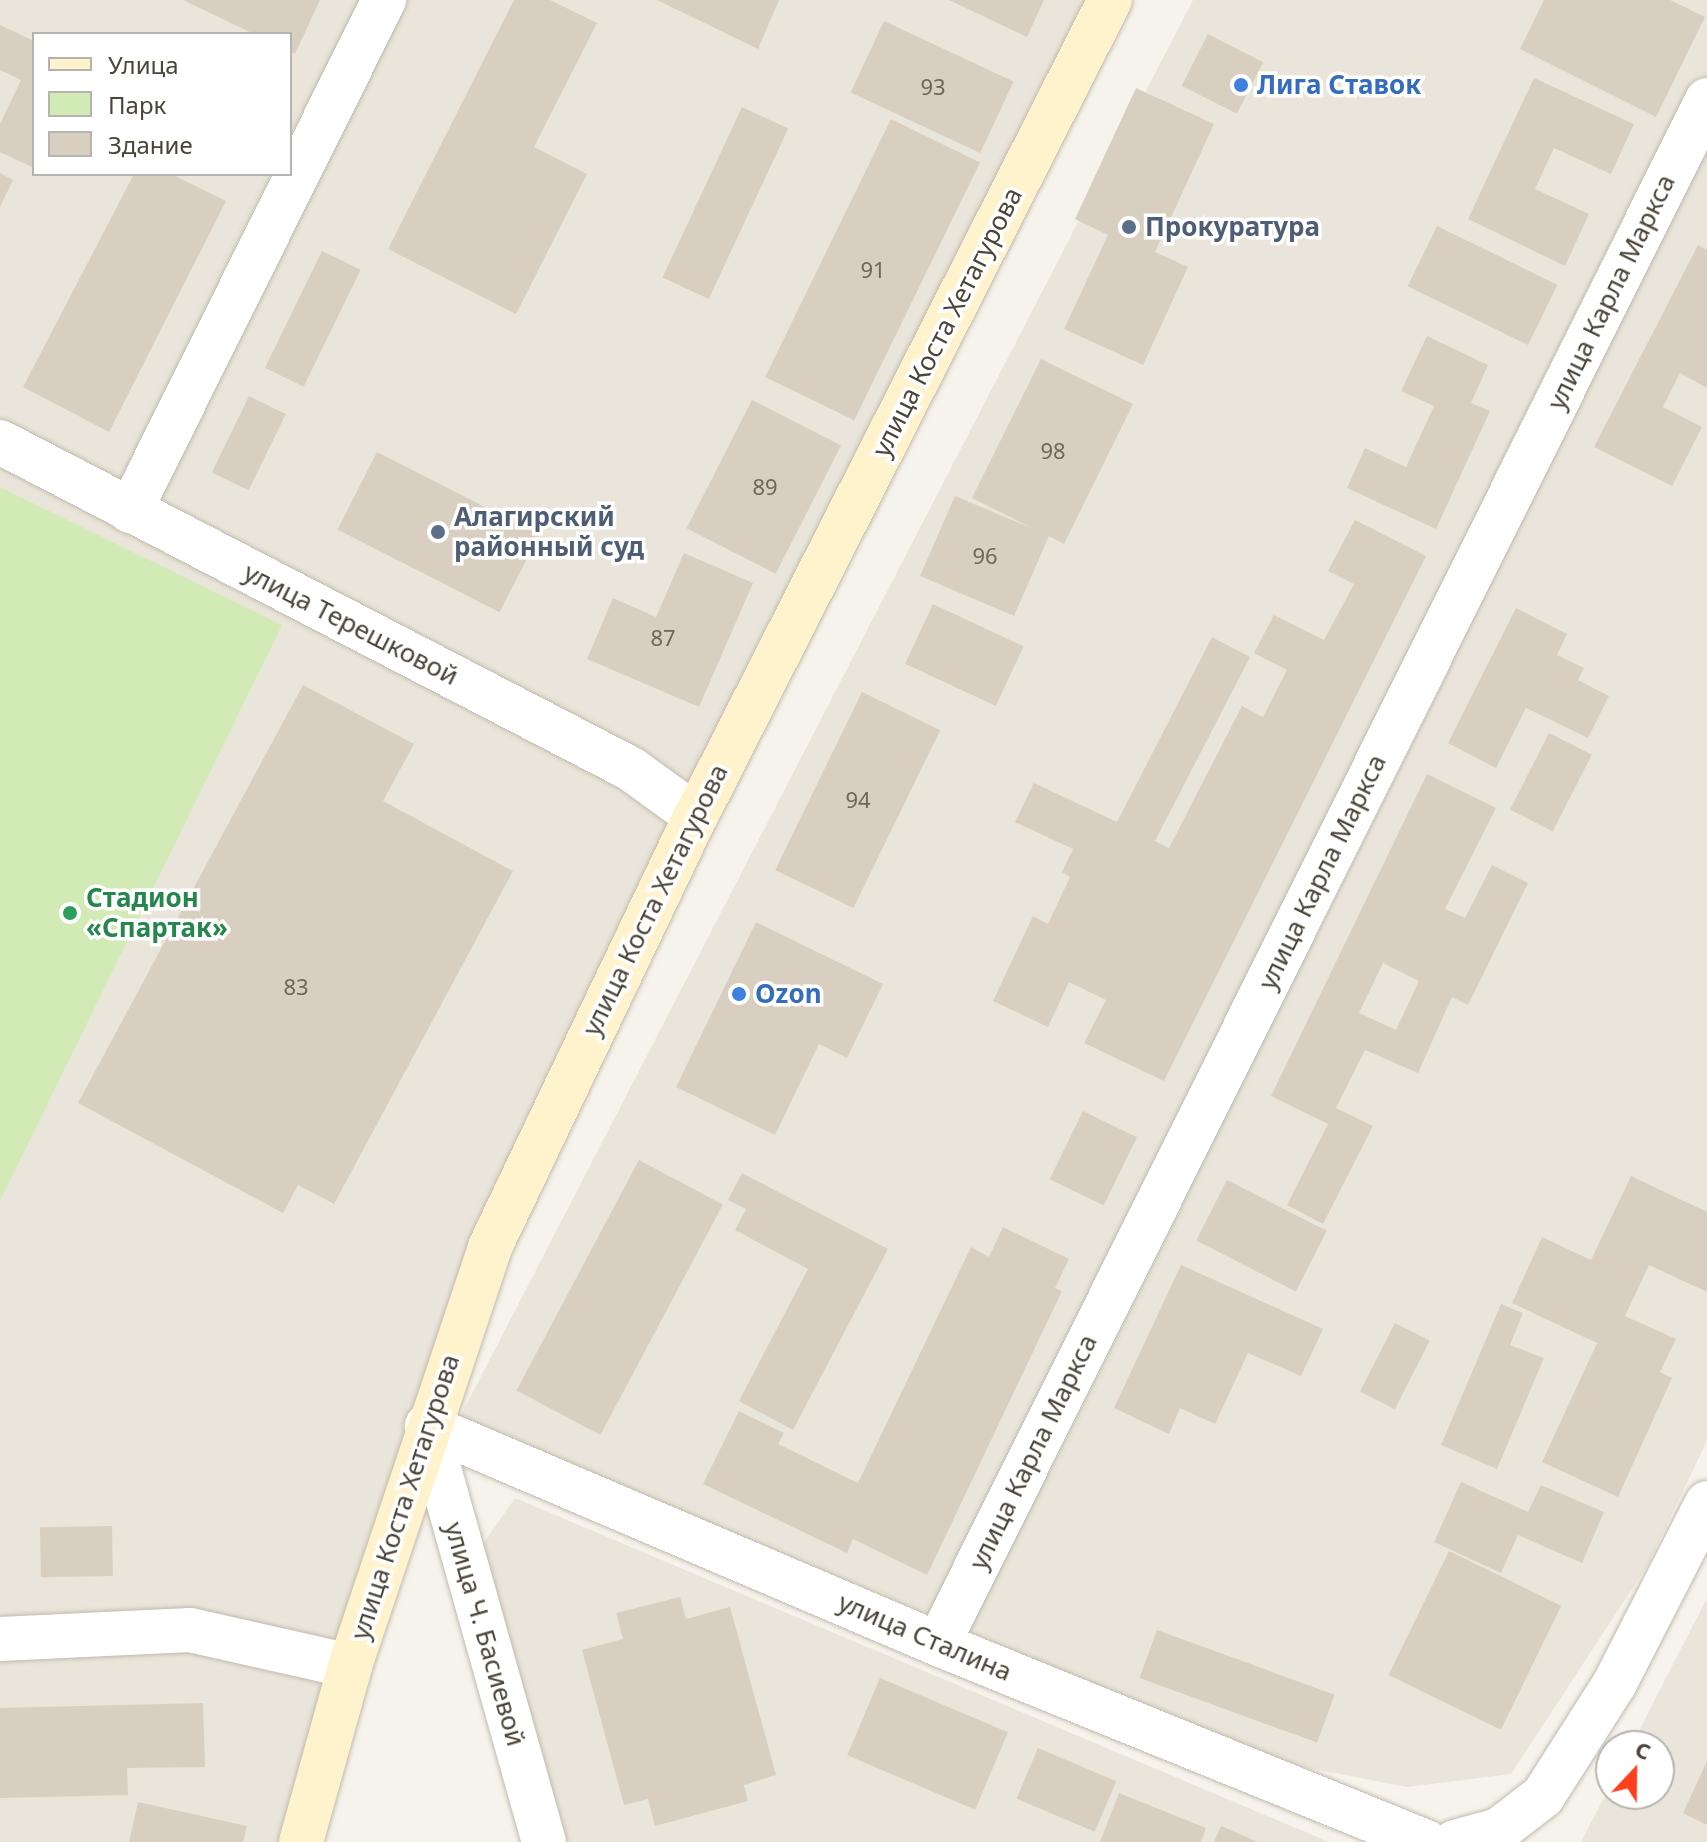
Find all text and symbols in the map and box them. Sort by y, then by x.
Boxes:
legend [32,32,292,176]
text: Улица [108,48,179,81]
place label: Лига Ставок [1257,69,1421,101]
house number: 93 [920,74,946,100]
marker: Лига Ставок [1232,76,1250,94]
text: Парк [108,88,166,121]
text: Здание [108,128,193,161]
street label: улица Карла Маркса [1541,169,1681,415]
street label: улица Коста Хетагурова [865,182,1029,462]
place label: Прокуратура [1145,211,1320,243]
marker: Прокуратура [1120,218,1138,236]
house number: 91 [860,257,886,283]
house number: 98 [1040,438,1066,464]
house number: 89 [752,474,778,500]
place label: Алагирский районный суд [454,501,644,562]
marker: Алагирский районный суд [429,523,447,541]
house number: 96 [972,543,998,569]
street label: улица Терешковой [239,556,463,692]
house number: 87 [650,625,676,651]
street label: улица Карла Маркса [1252,749,1392,995]
street label: улица Коста Хетагурова [576,759,734,1041]
house number: 94 [845,787,871,813]
place label: Стадион «Спартак» [86,882,228,944]
marker: Стадион «Спартак» [61,904,79,922]
house number: 83 [283,974,309,1000]
place label: Ozon [755,978,822,1010]
marker: Ozon [730,985,748,1003]
street label: улица Карла Маркса [963,1329,1103,1575]
street label: улица Коста Хетагурова [344,1350,466,1644]
street label: улица Ч. Басиевой [438,1518,532,1750]
street label: улица Сталина [834,1586,1016,1688]
north arrow [1595,1730,1675,1810]
text: С [1631,1733,1655,1766]

